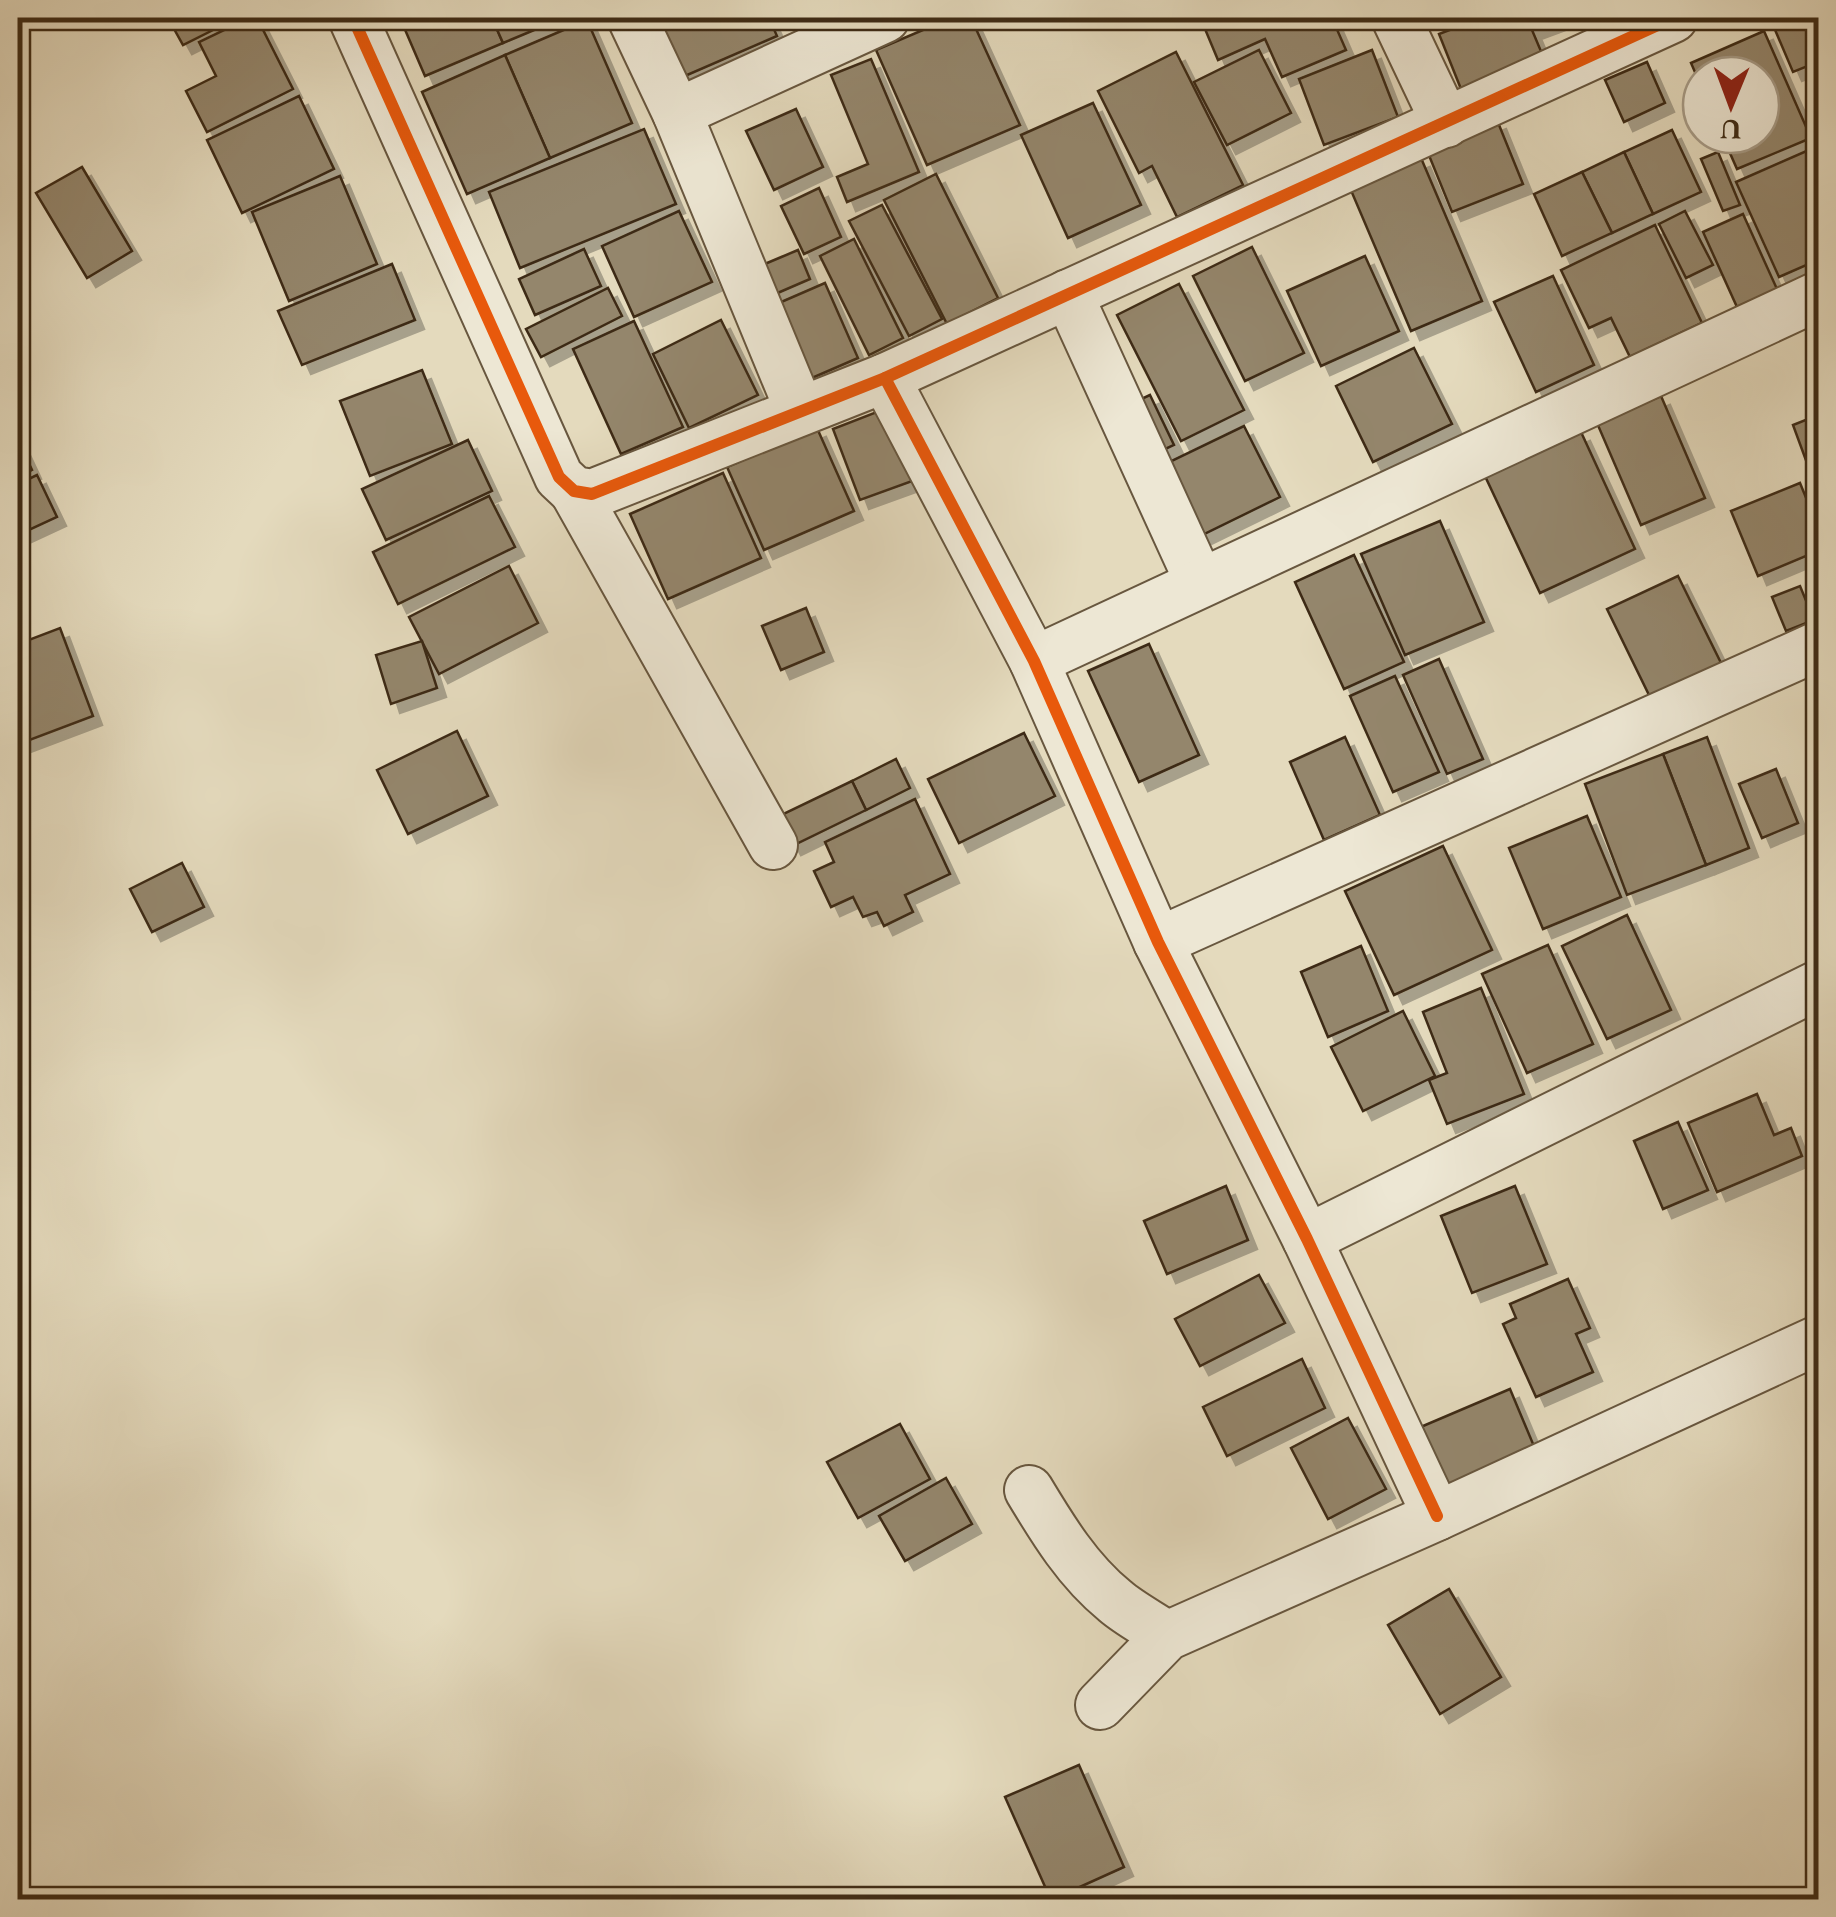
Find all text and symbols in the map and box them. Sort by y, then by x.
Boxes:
north arrow [1681,55,1781,155]
text: U [1720,112,1741,148]

